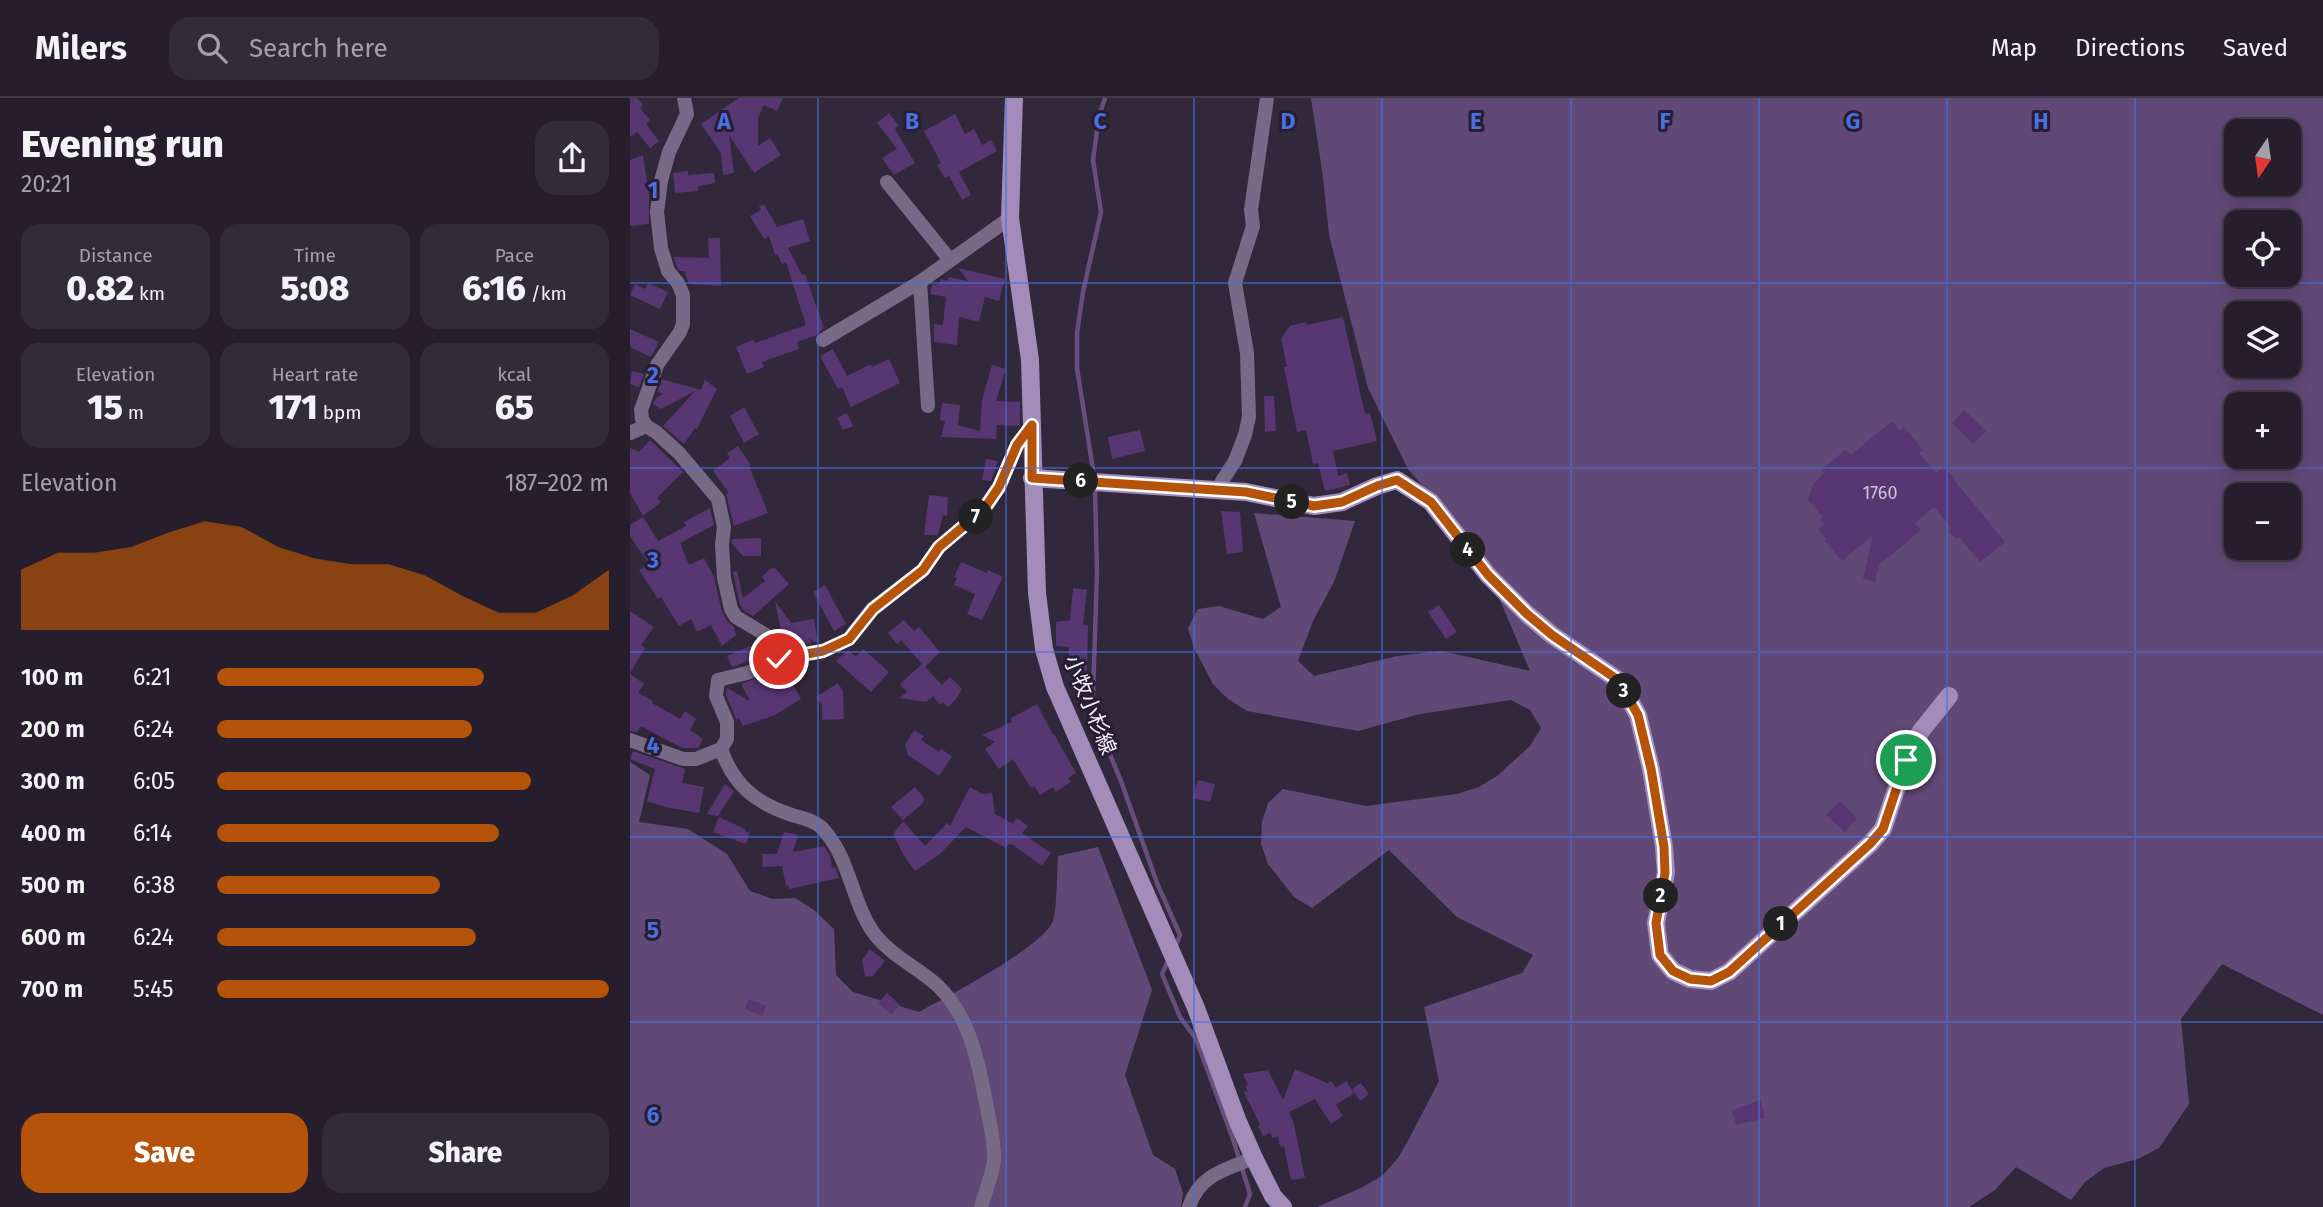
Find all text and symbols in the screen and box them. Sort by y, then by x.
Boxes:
search box [169,17,659,80]
text: Milers [35,28,127,68]
icon: search [193,29,231,67]
text: Search here [249,33,388,64]
text: Map [1991,34,2037,62]
text: Directions [2075,34,2185,62]
text: Saved [2223,34,2288,62]
text: A [716,107,731,135]
text: B [905,107,919,135]
text: C [1093,107,1107,135]
text: D [1281,107,1296,135]
text: E [1470,107,1482,135]
text: F [1659,107,1671,135]
text: G [1846,107,1860,135]
text: H [2033,107,2049,135]
north arrow [2224,119,2301,196]
map controls [2224,119,2301,560]
text: Evening run [21,121,224,167]
button: share [535,121,609,195]
text: 20:21 [21,170,72,198]
text: 1 [648,176,658,204]
button: locate [2224,210,2301,287]
text: Distance [79,244,153,267]
text: Time [294,244,336,267]
text: Pace [495,244,534,267]
text: 0.82 [66,267,134,309]
text: 5:08 [281,267,349,309]
text: 6:16 [462,267,526,309]
text: km [134,282,165,305]
text: /km [526,282,567,305]
button: layers [2224,301,2301,378]
text: 2 [647,361,659,389]
text: Elevation [76,363,155,386]
text: Heart rate [272,363,358,386]
text: kcal [497,363,531,386]
text: 15 [87,386,123,428]
text: 171 [268,386,318,428]
text: 65 [495,386,534,428]
button: + [2224,392,2301,469]
text: m [123,401,144,424]
text: bpm [318,401,362,424]
pin: 6 [1064,464,1098,498]
text: Elevation [21,469,117,497]
text: 187–202 m [505,469,609,497]
text: 6 [1075,469,1086,492]
house number: 1760 [1862,482,1898,504]
button: − [2224,483,2301,560]
pin: 5 [1274,484,1310,520]
text: 5 [1286,490,1297,513]
pin: 7 [958,500,994,534]
text: 7 [971,505,980,528]
pin: 4 [1450,532,1486,568]
text: 4 [1462,538,1473,561]
text: 3 [646,546,659,574]
pin [749,629,809,689]
icon: check [760,640,798,678]
street label: 小牧小杉線 [1058,651,1122,759]
text: 100 m [21,663,83,691]
text: 6:21 [133,663,172,691]
pin: 3 [1606,674,1642,708]
text: 3 [1619,679,1628,702]
text: 200 m [21,715,85,743]
text: 6:24 [133,715,174,743]
pin [1876,730,1936,790]
text: 4 [647,731,660,759]
icon: arrive [1887,741,1925,779]
text: 300 m [21,767,85,795]
text: 6:05 [133,767,175,795]
text: 400 m [21,819,86,847]
text: 6:14 [133,819,172,847]
text: 500 m [21,871,85,899]
text: 6:38 [133,871,175,899]
pin: 2 [1644,878,1678,914]
text: 2 [1656,884,1665,907]
pin: 1 [1764,906,1798,942]
text: 1 [1776,912,1785,935]
text: 5 [647,916,659,944]
text: 600 m [21,923,86,951]
text: 6:24 [133,923,174,951]
text: 700 m [21,975,83,1003]
text: 5:45 [133,975,173,1003]
text: 6 [647,1101,660,1129]
button: Save [21,1113,308,1193]
button: Share [322,1113,609,1193]

